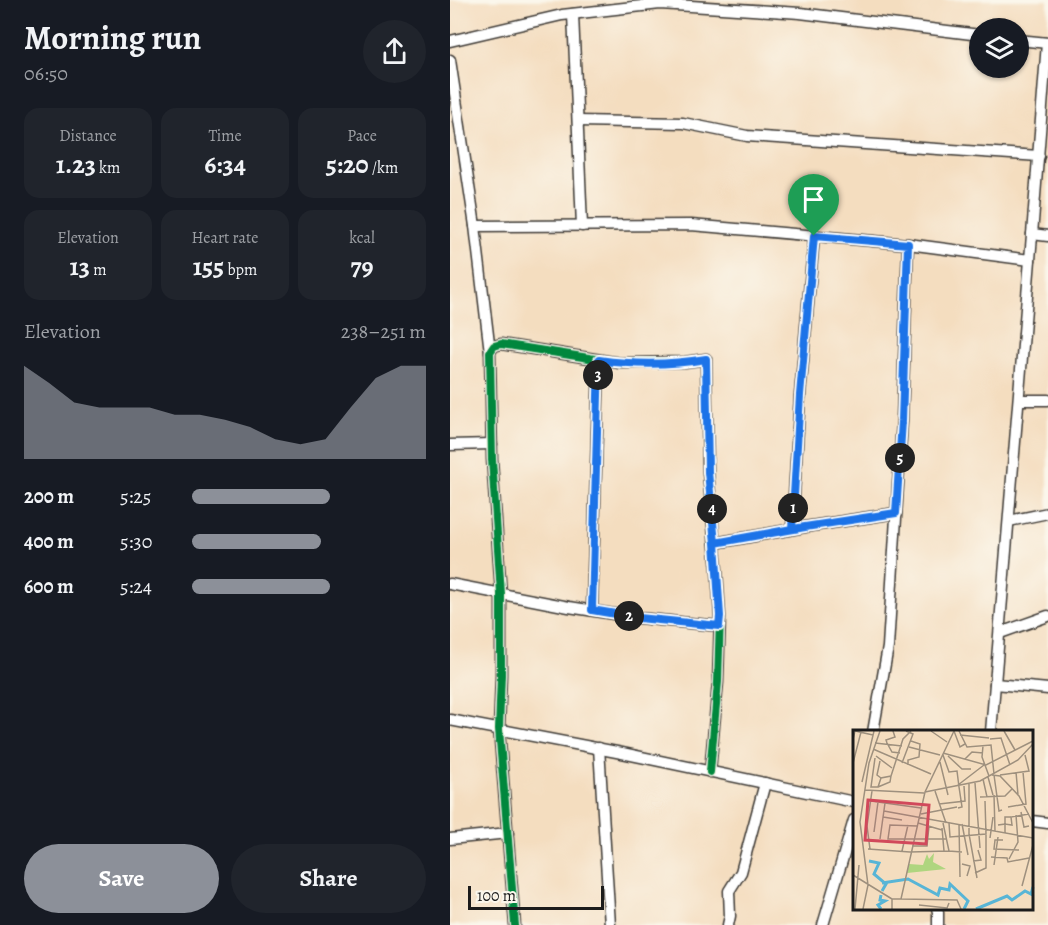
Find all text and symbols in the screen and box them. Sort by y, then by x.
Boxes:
text: Morning run [24,15,201,60]
map controls [969,18,1029,78]
button: layers [969,18,1029,78]
button: share [363,20,426,83]
text: 06:50 [24,60,68,87]
text: Distance [59,125,117,147]
text: Time [208,125,242,147]
text: Pace [347,125,377,147]
text: 1.23 [56,147,96,182]
text: 6:34 [204,147,246,182]
text: 5:20 [326,147,369,182]
text: km [96,157,120,179]
text: /km [369,157,398,179]
pin [788,174,839,236]
icon: arrive [797,183,830,216]
text: Elevation [57,227,119,249]
text: Heart rate [192,227,258,249]
text: kcal [349,227,375,249]
text: 13 [70,249,90,284]
text: 155 [193,249,224,284]
text: 79 [350,249,374,284]
text: m [90,259,106,281]
text: bpm [224,259,257,281]
text: Elevation [24,318,101,345]
text: 238–251 m [341,318,426,345]
pin: 3 [583,360,613,390]
text: 3 [595,364,601,386]
pin: 5 [885,443,915,473]
text: 5 [897,447,903,469]
text: 200 m [24,483,74,510]
text: 5:25 [120,483,151,510]
pin: 1 [778,493,808,523]
pin: 4 [697,494,727,524]
text: 1 [790,497,796,519]
text: 4 [708,498,716,520]
text: 400 m [24,528,74,555]
text: 5:30 [120,528,152,555]
text: 600 m [24,573,74,600]
text: 5:24 [120,573,152,600]
pin: 2 [614,601,644,631]
text: 2 [625,605,633,627]
inset map [853,730,1033,910]
button: Save [24,844,219,913]
button: Share [231,844,426,913]
scale bar [468,883,604,910]
text: 100 m [477,885,516,907]

